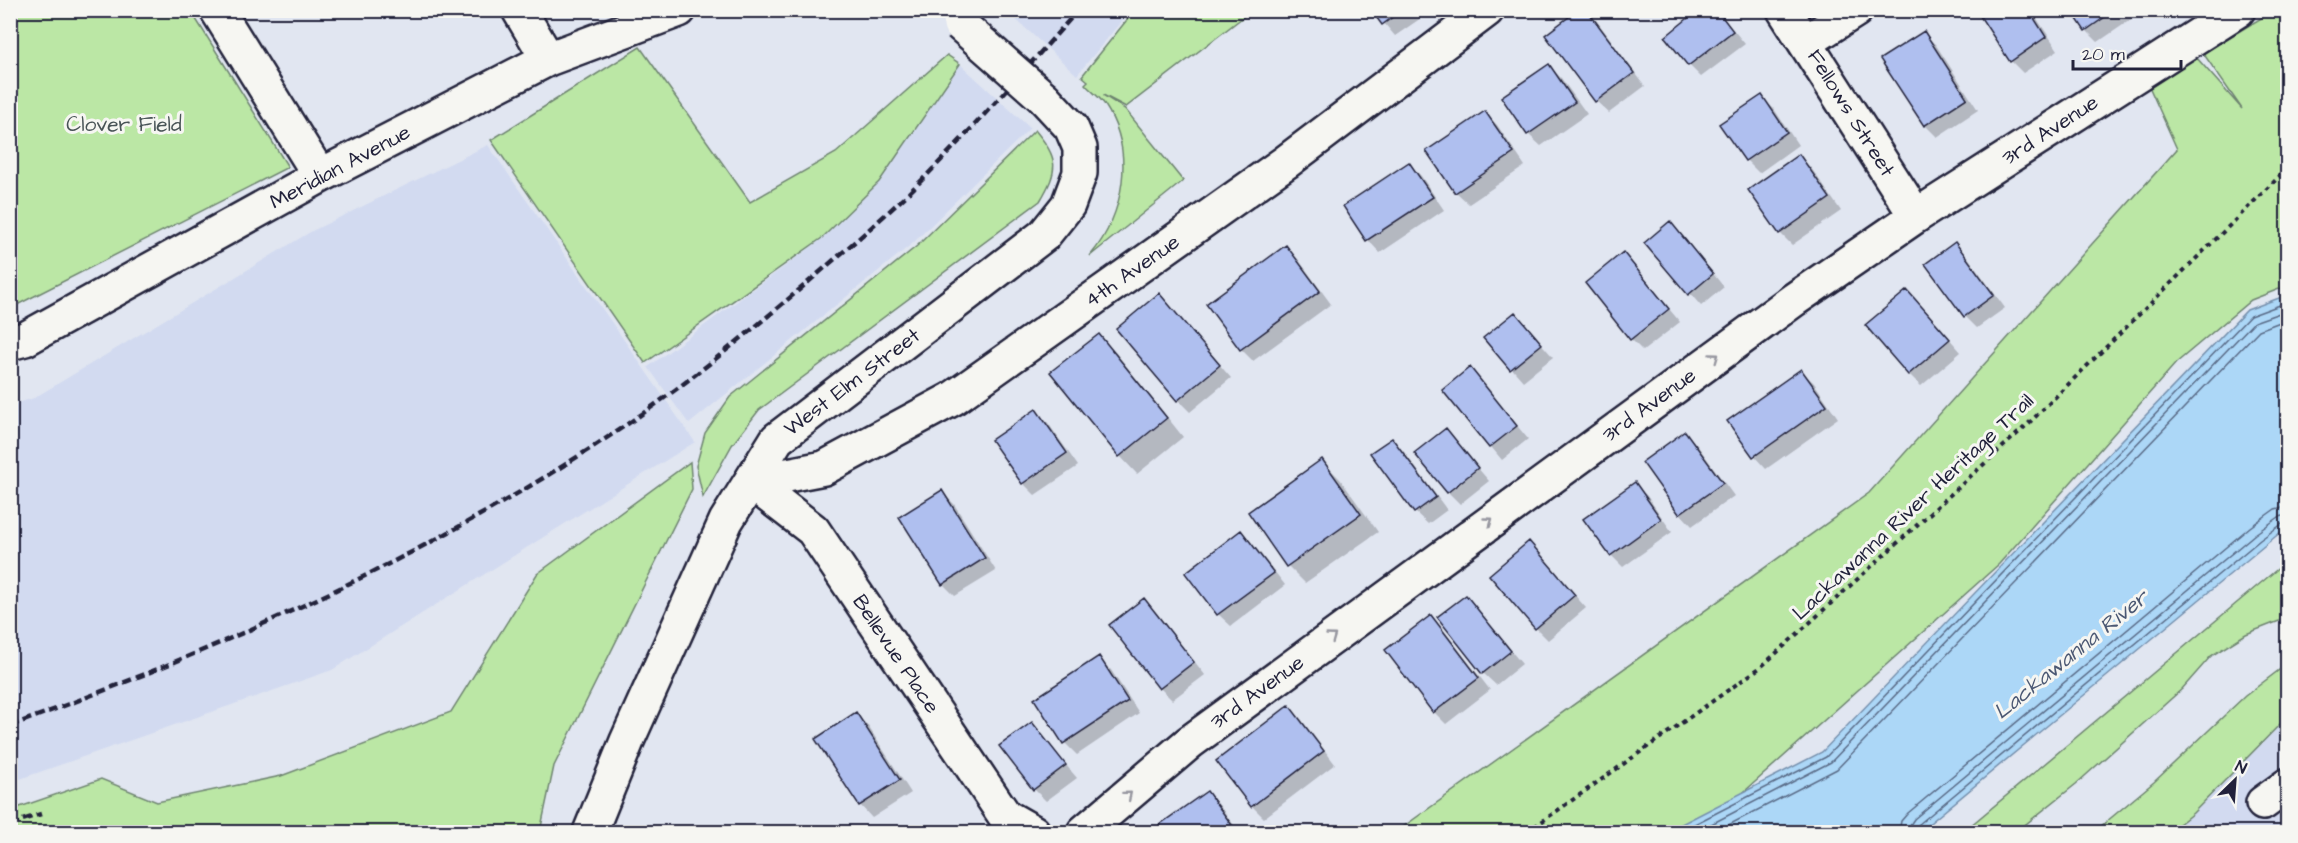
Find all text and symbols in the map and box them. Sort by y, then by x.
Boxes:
scale bar [2073,33,2181,71]
text: 20 m [2082,42,2125,67]
street label: Fellows Street [1800,44,1902,183]
street label: 3rd Avenue [1996,88,2104,172]
park label: Clover Field [66,110,182,139]
street label: Meridian Avenue [265,118,415,216]
street label: 4th Avenue [1079,228,1185,314]
street label: West Elm Street [778,321,927,443]
one-way arrow [1708,353,1719,364]
street label: 3rd Avenue [1596,361,1702,449]
street label: Lackawanna River Heritage Trail [1786,387,2042,628]
one-way arrow [1482,517,1493,528]
water label: Lackawanna River [1987,581,2157,727]
street label: Bellevue Place [846,589,946,719]
one-way arrow [1326,633,1337,644]
street label: 3rd Avenue [1204,648,1310,736]
north arrow [2205,750,2265,810]
text: N [2232,755,2250,779]
one-way arrow [1121,791,1132,802]

